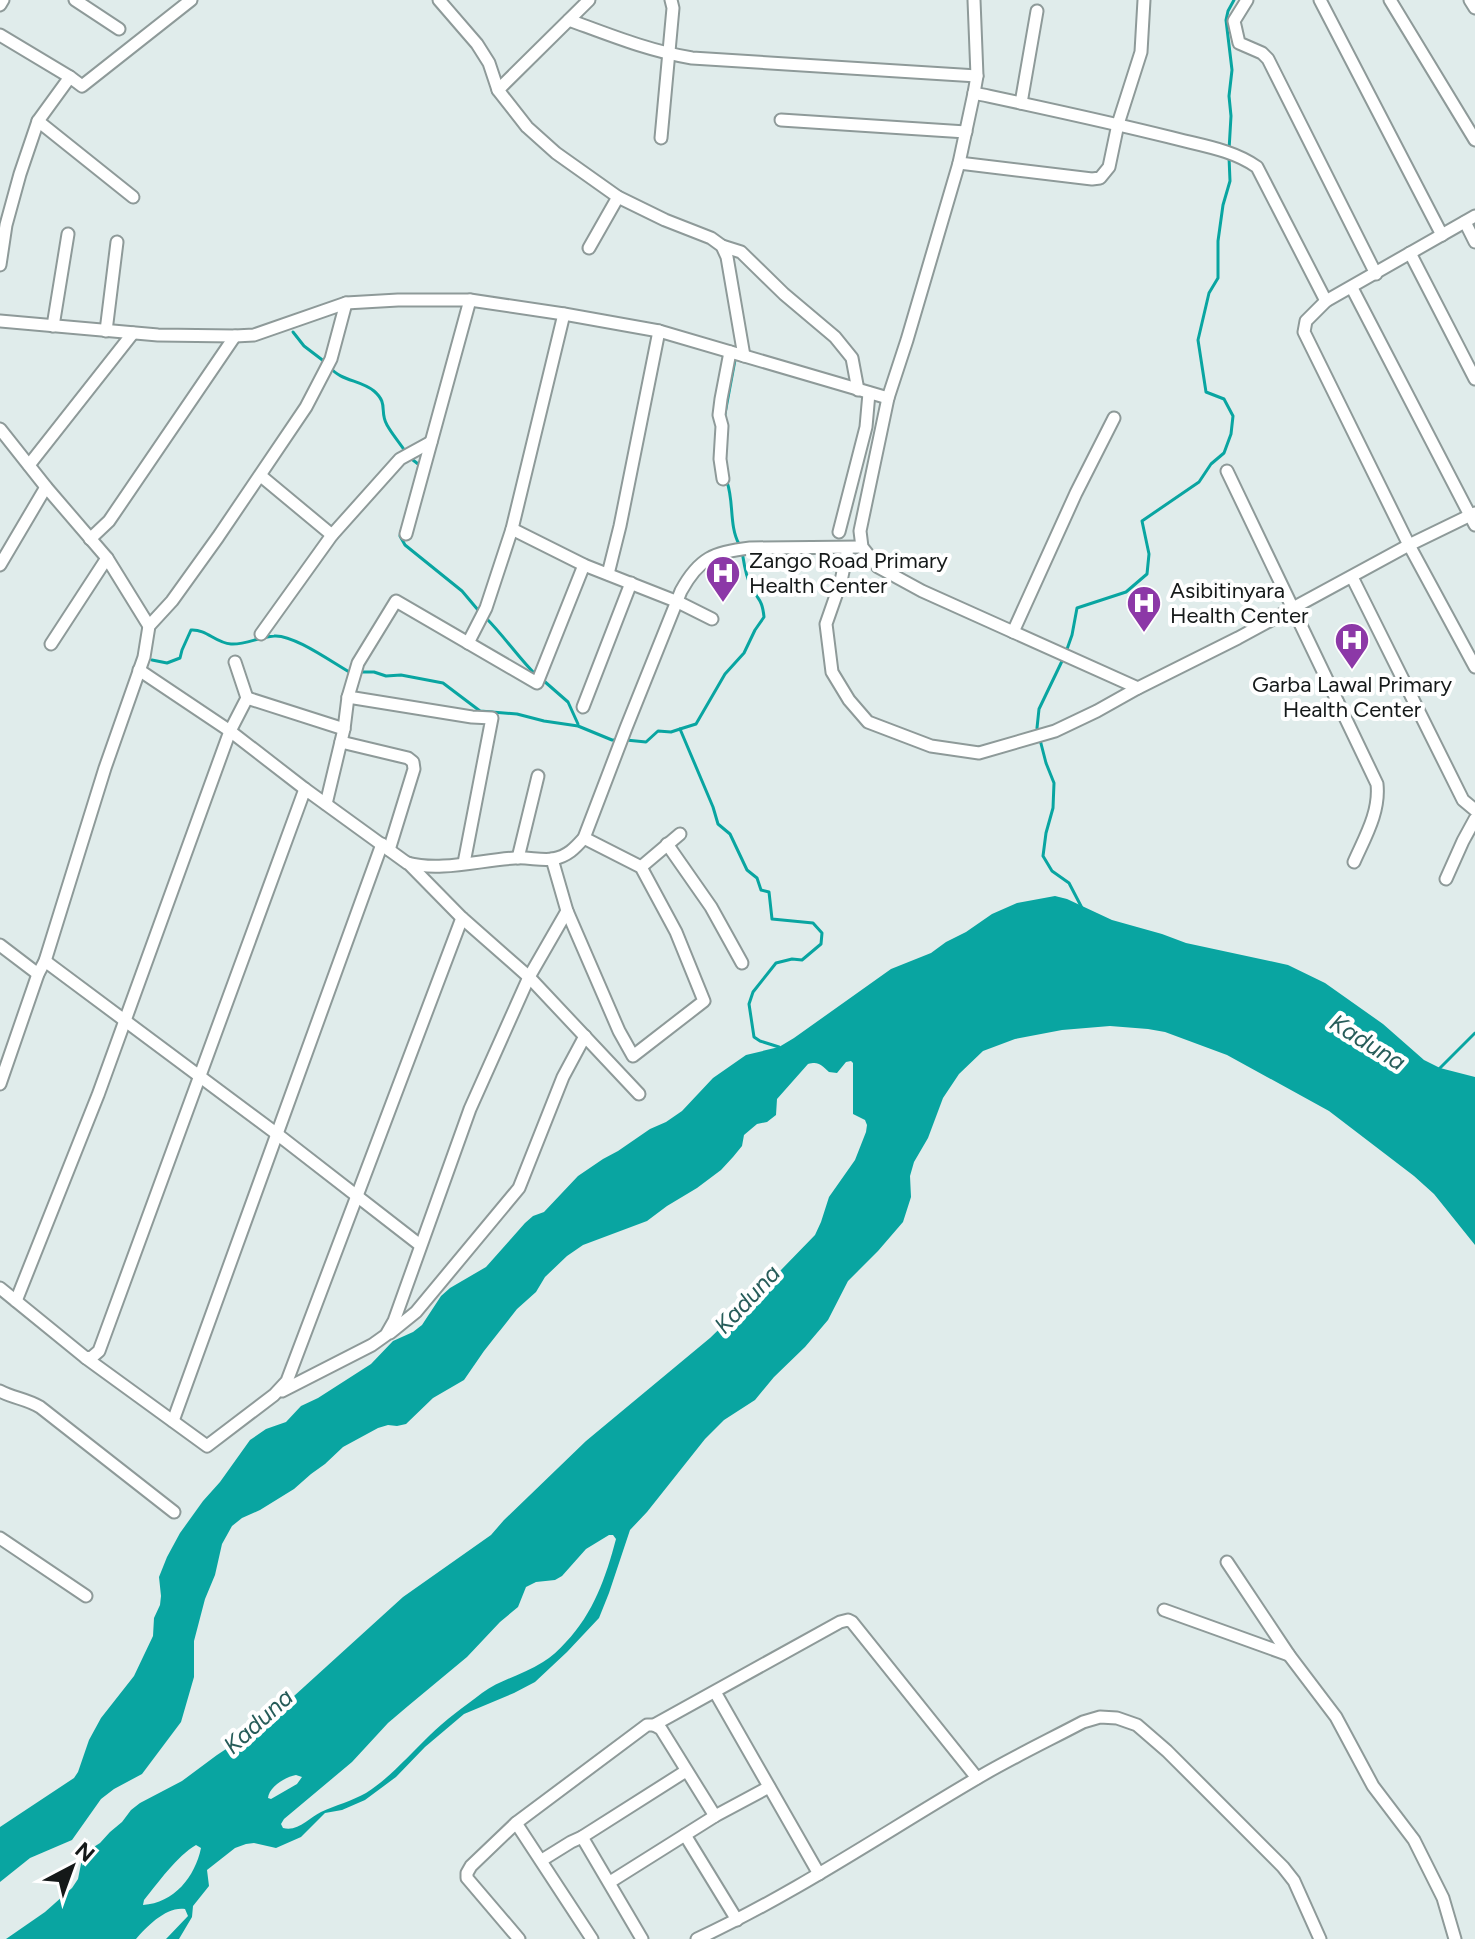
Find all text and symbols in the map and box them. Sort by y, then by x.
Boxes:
place label: Zango Road Primary Health Center [749,547,948,599]
hospital icon: Zango Road Primary Health Center [704,554,742,604]
place label: Asibitinyara Health Center [1170,577,1309,629]
hospital icon: Asibitinyara Health Center [1125,584,1163,634]
hospital icon: Garba Lawal Primary Health Center [1333,621,1371,671]
place label: Garba Lawal Primary Health Center [1252,671,1452,723]
water label: Kaduna [1325,1008,1411,1076]
water label: Kaduna [708,1259,786,1339]
water label: Kaduna [217,1682,299,1760]
north arrow [32,1827,112,1907]
text: N [70,1837,100,1868]

